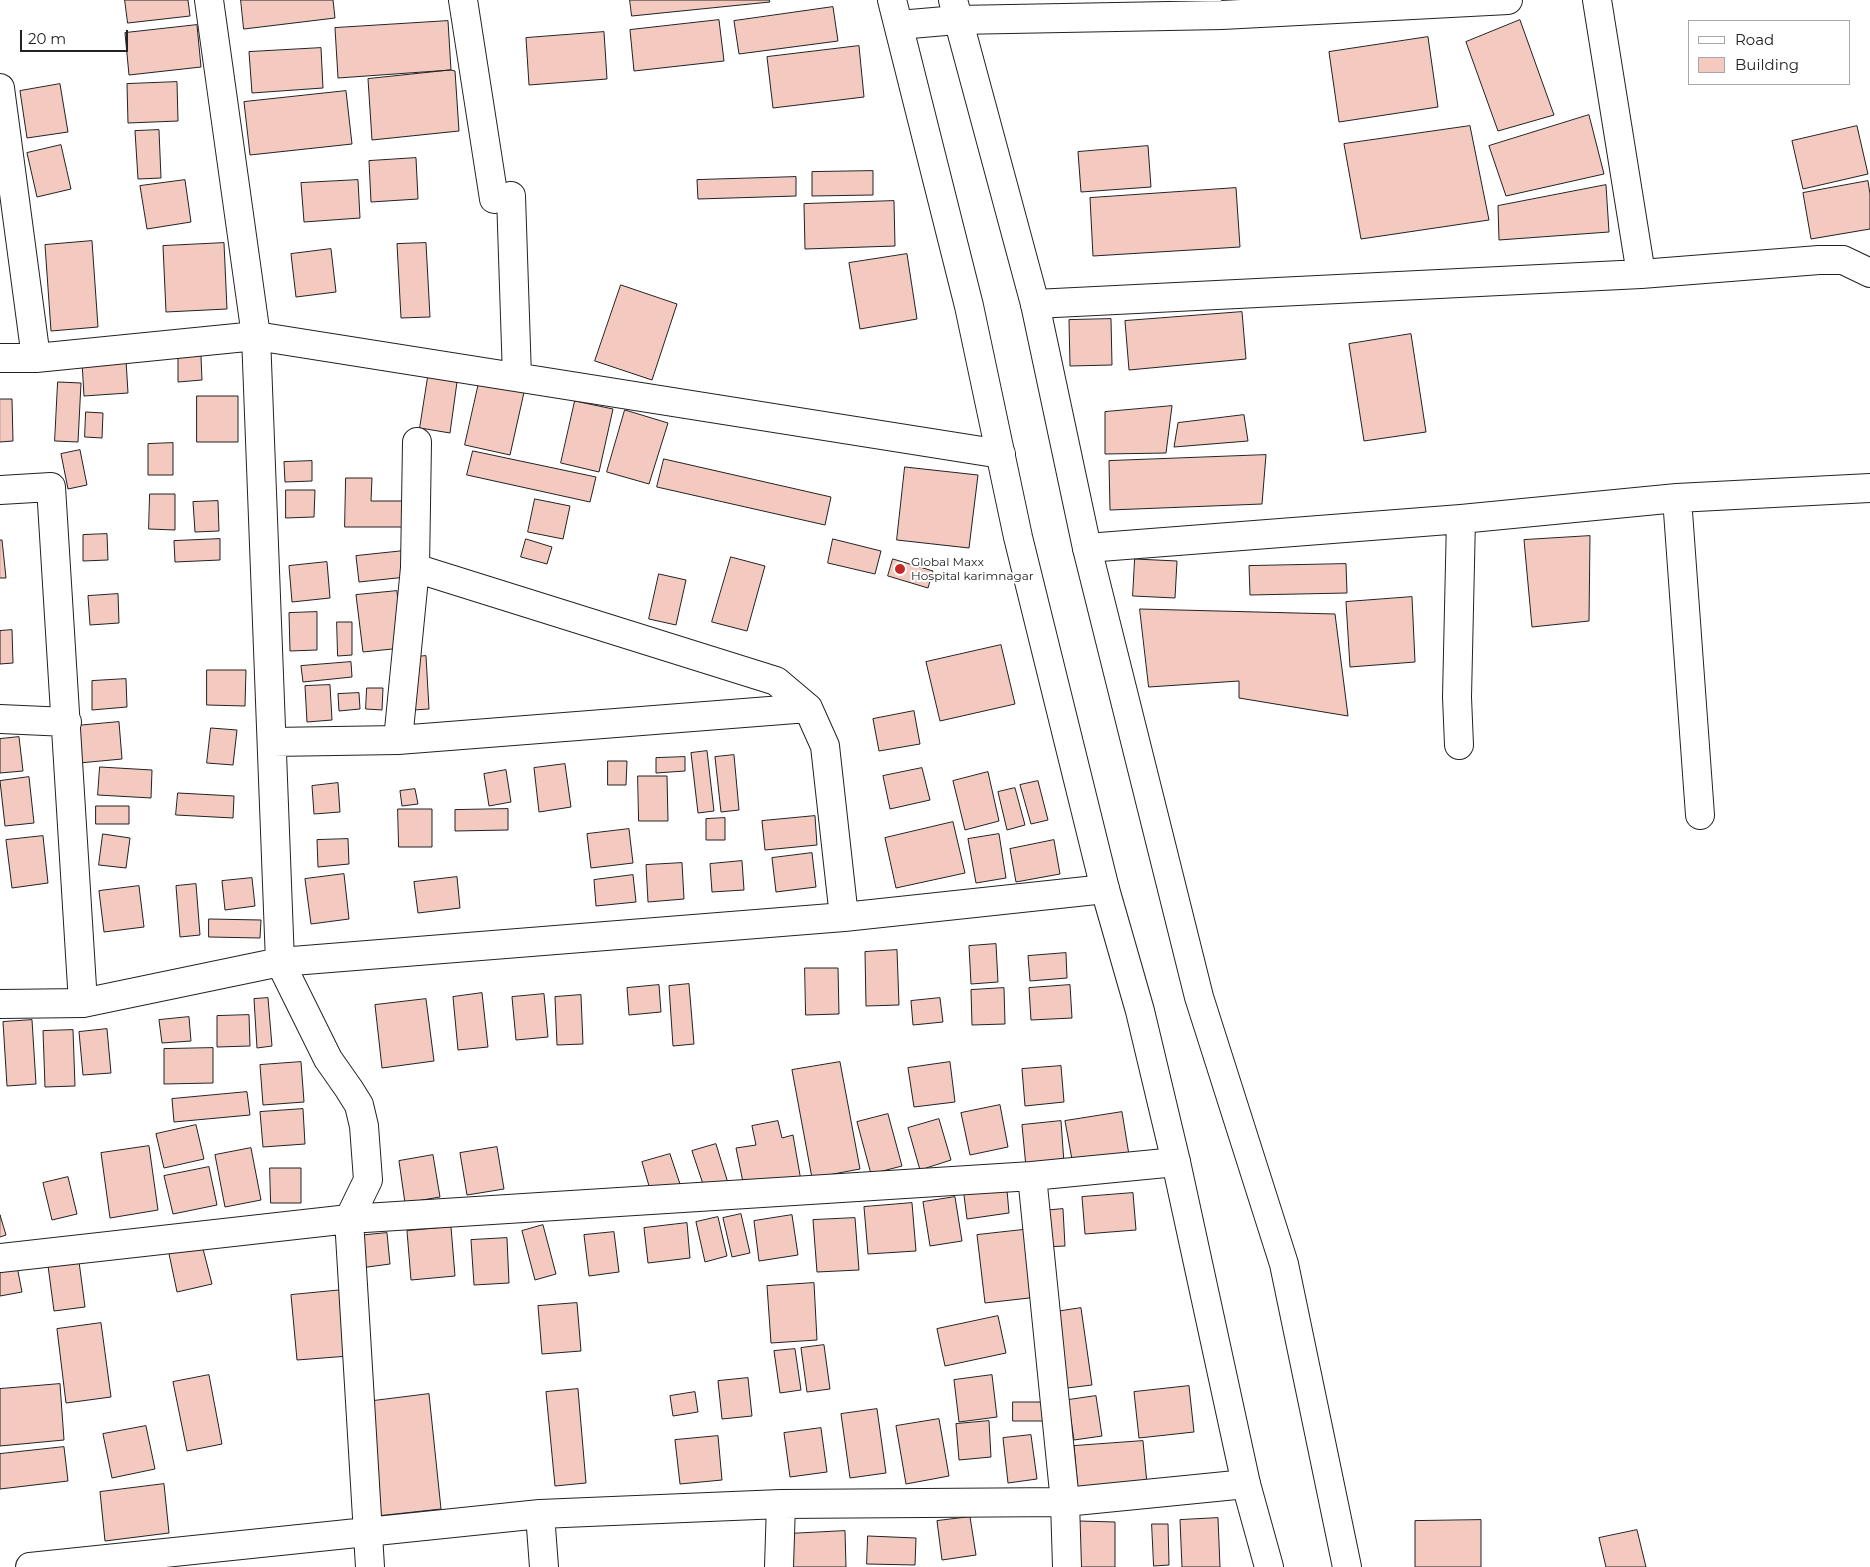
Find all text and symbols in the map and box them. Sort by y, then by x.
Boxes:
scale bar [22,20,130,52]
legend [1688,20,1850,85]
text: 20 m [28,29,66,48]
text: Road [1735,30,1774,49]
text: Building [1735,55,1799,74]
place label: Global Maxx Hospital karimnagar [911,555,1034,583]
marker: Global Maxx Hospital karimnagar [893,562,907,576]

